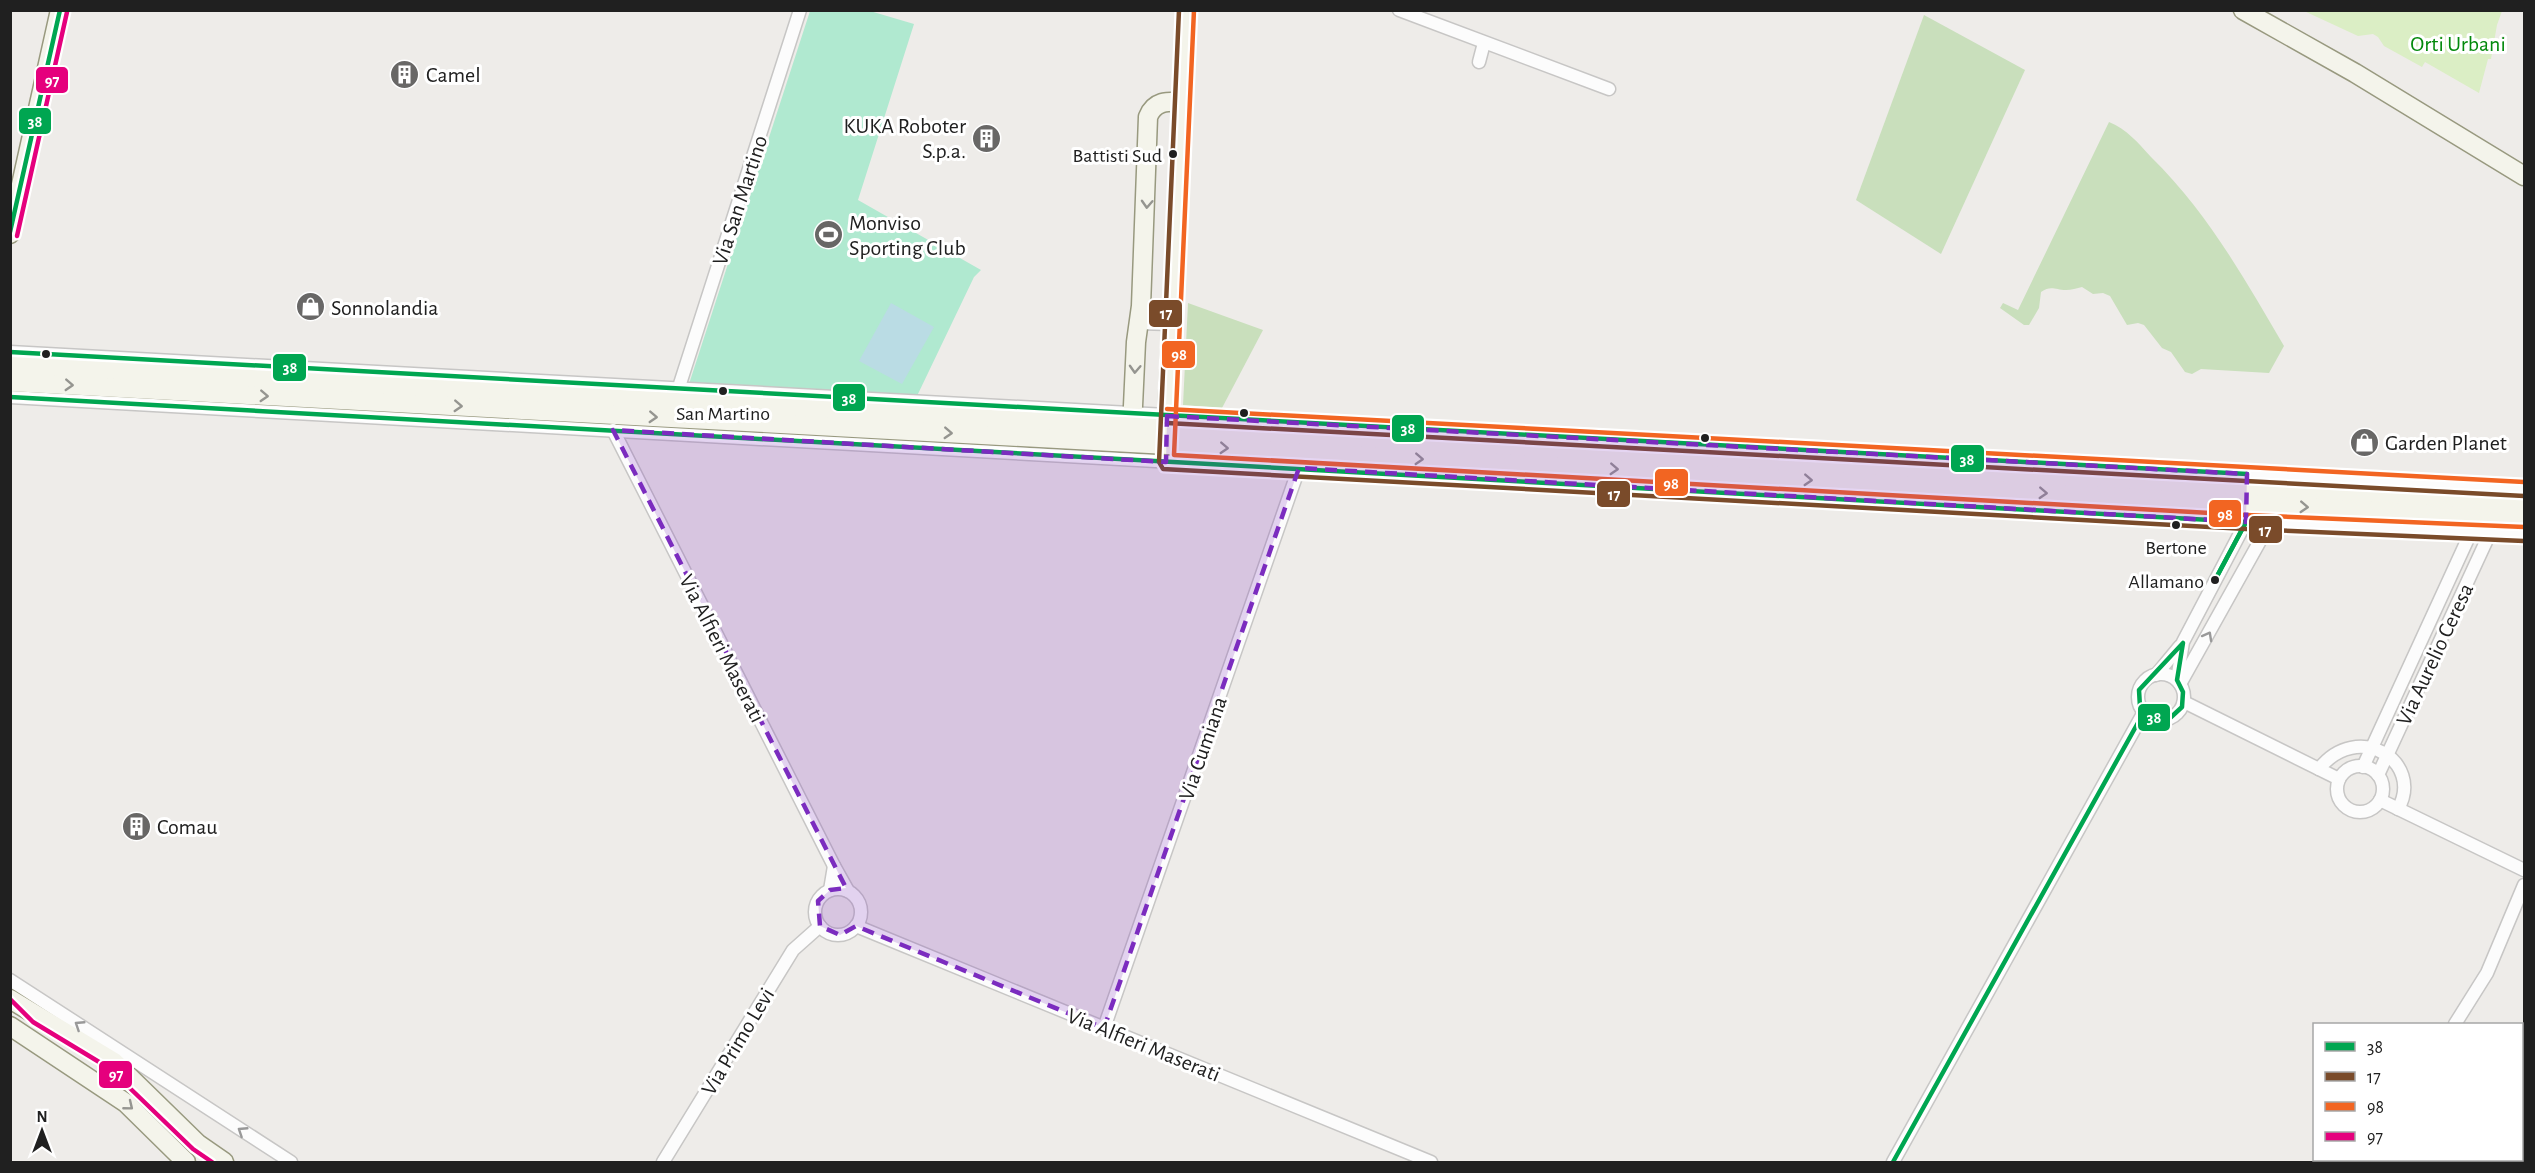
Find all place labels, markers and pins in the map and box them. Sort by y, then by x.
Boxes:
building icon: Camel [389,58,421,90]
place label: Camel [426,64,481,86]
place label: KUKA Roboter S.p.a. [844,115,966,162]
building icon: KUKA Roboter S.p.a. [971,122,1003,154]
place label: Battisti Sud [1073,146,1162,166]
marker: Battisti Sud [1167,148,1179,160]
place label: Monviso Sporting Club [849,212,966,259]
sports icon: Monviso Sporting Club [812,219,844,251]
shop icon: Sonnolandia [294,291,326,323]
place label: Sonnolandia [331,297,438,319]
unlabelled marker [40,348,52,360]
marker: San Martino [717,385,729,397]
place label: San Martino [676,404,770,424]
unlabelled marker [1238,407,1250,419]
shop icon: Garden Planet [2348,426,2380,458]
unlabelled marker [1699,432,1711,444]
place label: Garden Planet [2385,432,2507,454]
marker: Bertone [2170,519,2182,531]
place label: Bertone [2145,538,2207,558]
place label: Allamano [2128,572,2204,592]
marker: Allamano [2209,574,2221,586]
building icon: Comau [120,810,152,842]
place label: Comau [157,816,218,838]

